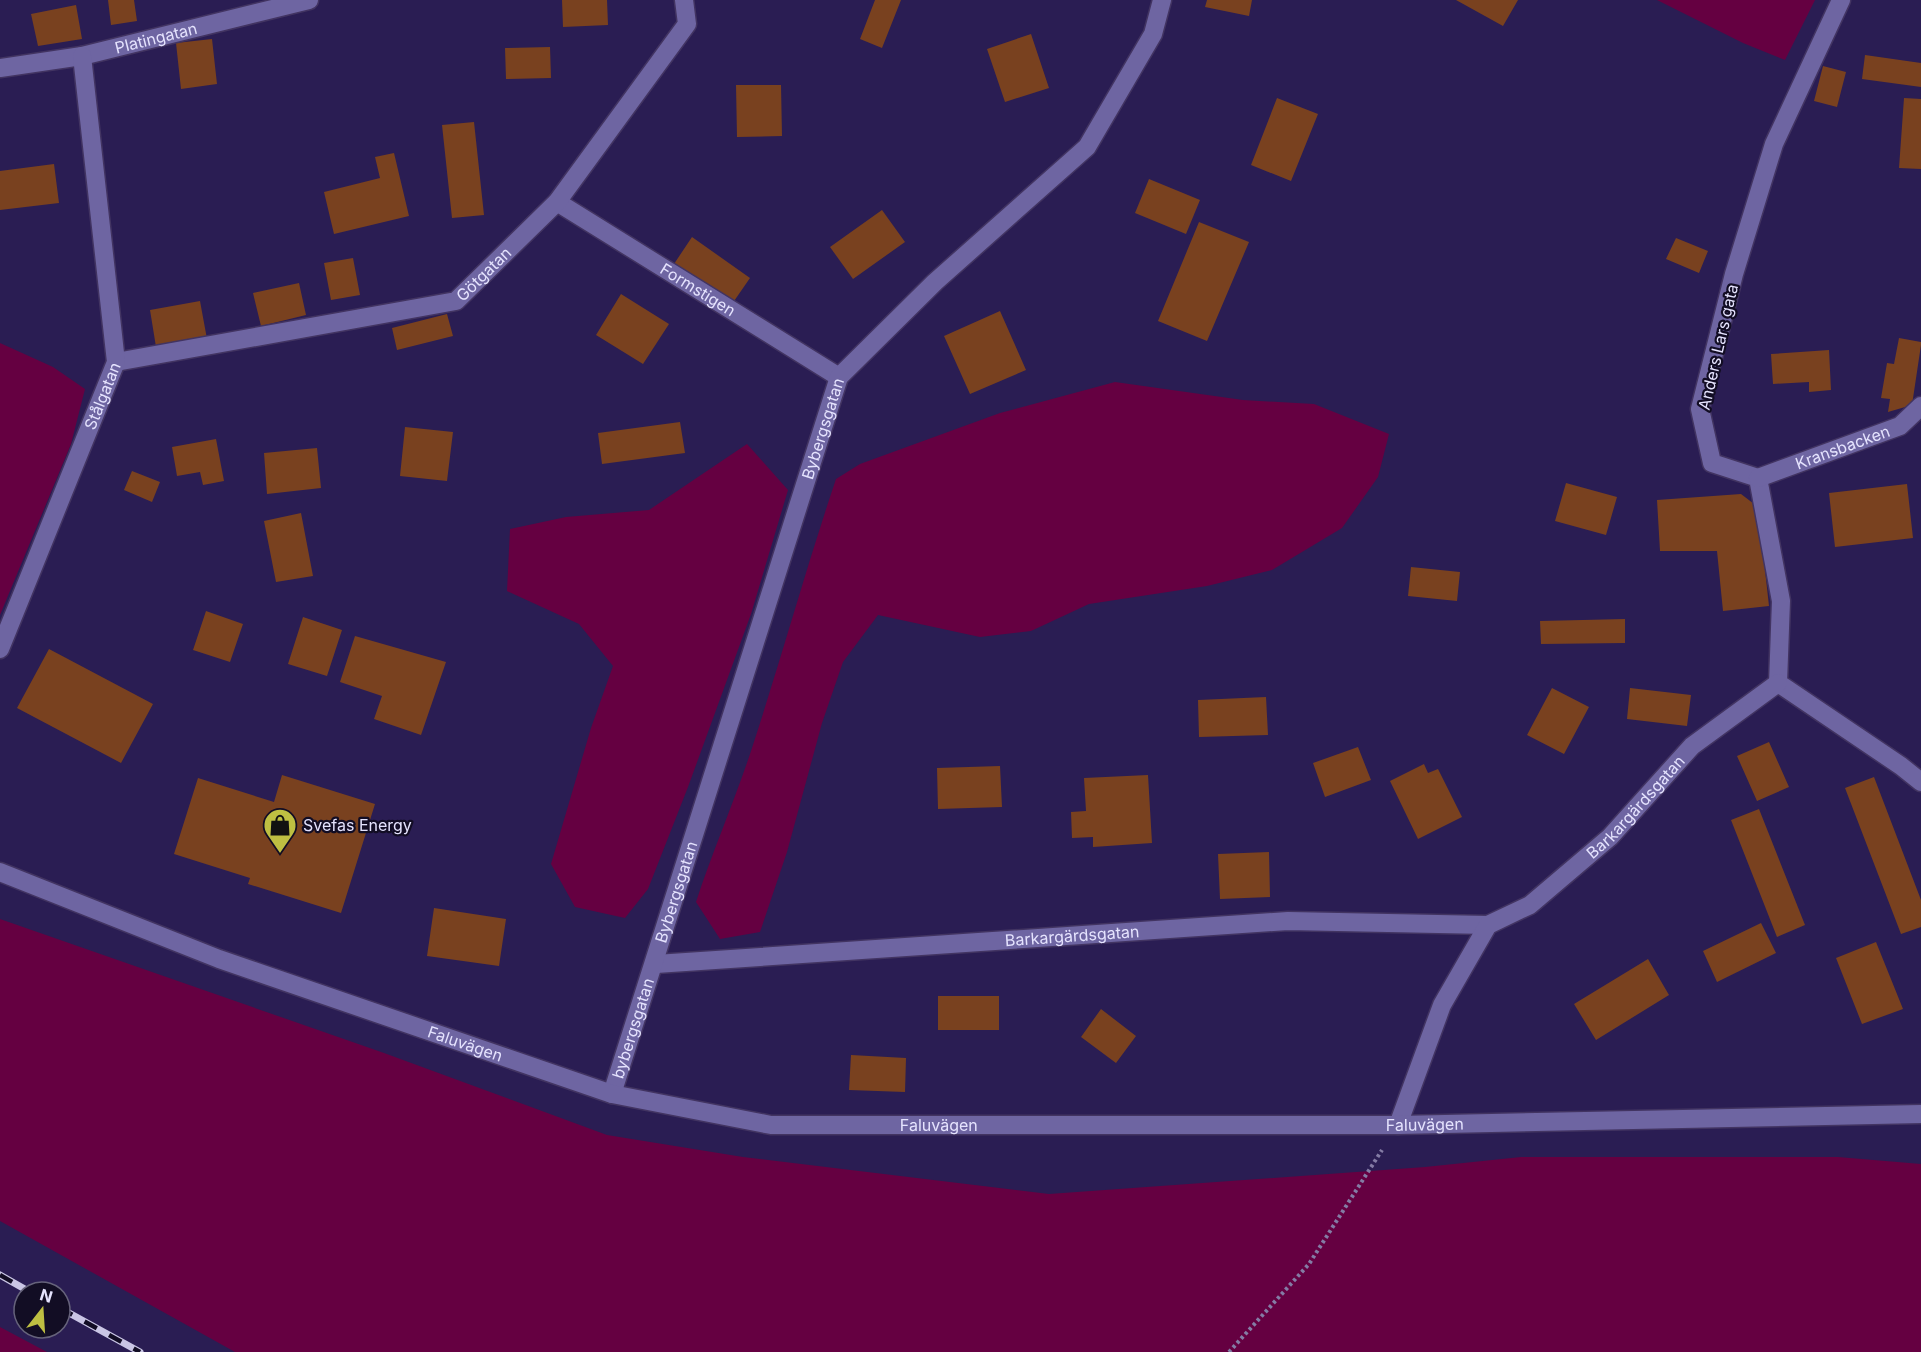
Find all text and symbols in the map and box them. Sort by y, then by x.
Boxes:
street label: Platingatan [113,18,199,58]
street label: Götgatan [452,243,515,305]
street label: Formstigen [657,259,739,320]
street label: Anders Lars gata [1694,282,1742,412]
street label: Stålgatan [80,359,125,433]
street label: Bybergsgatan [797,375,848,482]
street label: Kransbacken [1793,421,1892,473]
street label: Barkargärdsgatan [1582,751,1689,863]
shop icon: Svefas Energy [262,807,298,854]
place label: Svefas Energy [303,815,412,835]
street label: Bybergsgatan [651,839,701,945]
street label: Barkargärdsgatan [1004,921,1140,950]
street label: bybergsgatan [608,975,658,1081]
street label: Faluvägen [425,1021,505,1066]
street label: Faluvägen [1386,1114,1464,1135]
street label: Faluvägen [900,1115,978,1135]
north arrow [12,1280,72,1340]
text: N [38,1284,55,1307]

